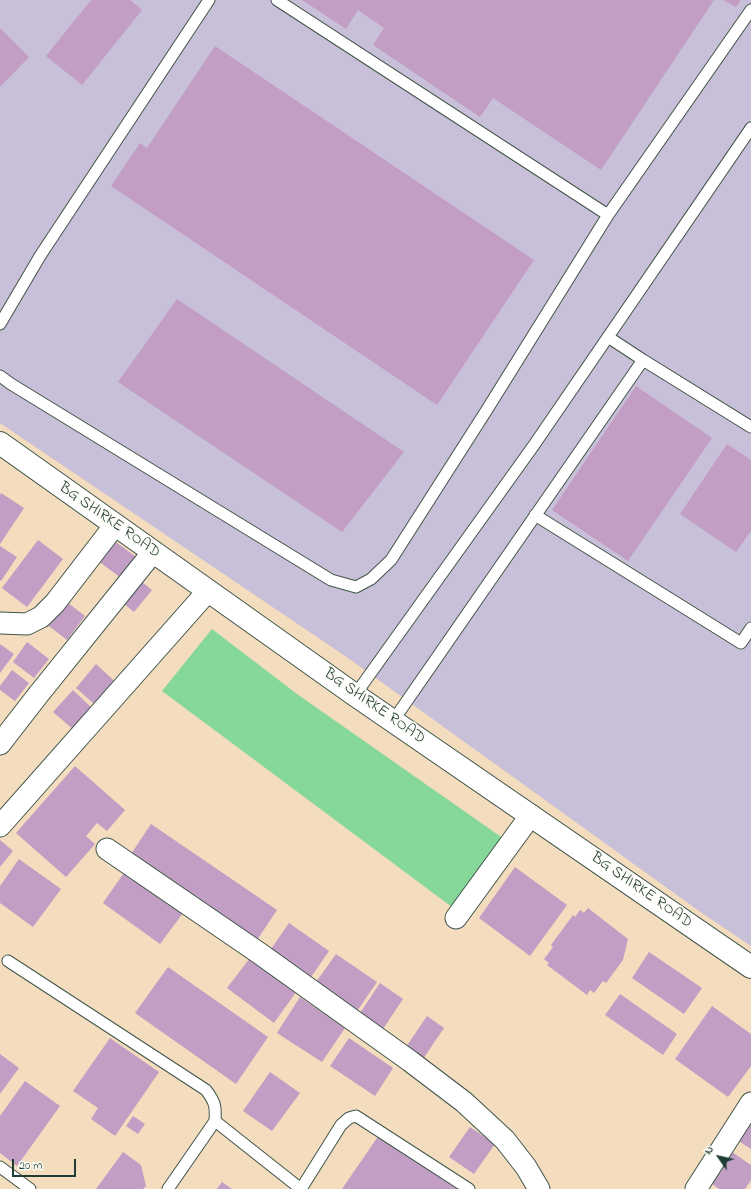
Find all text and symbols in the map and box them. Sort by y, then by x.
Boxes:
street label: BG SHIRKE ROAD [55,479,163,563]
street label: BG SHIRKE ROAD [320,665,428,749]
street label: BG SHIRKE ROAD [587,849,695,933]
north arrow [699,1137,739,1177]
text: N [700,1143,718,1158]
scale bar [14,1151,78,1177]
text: 20 m [19,1157,42,1175]

